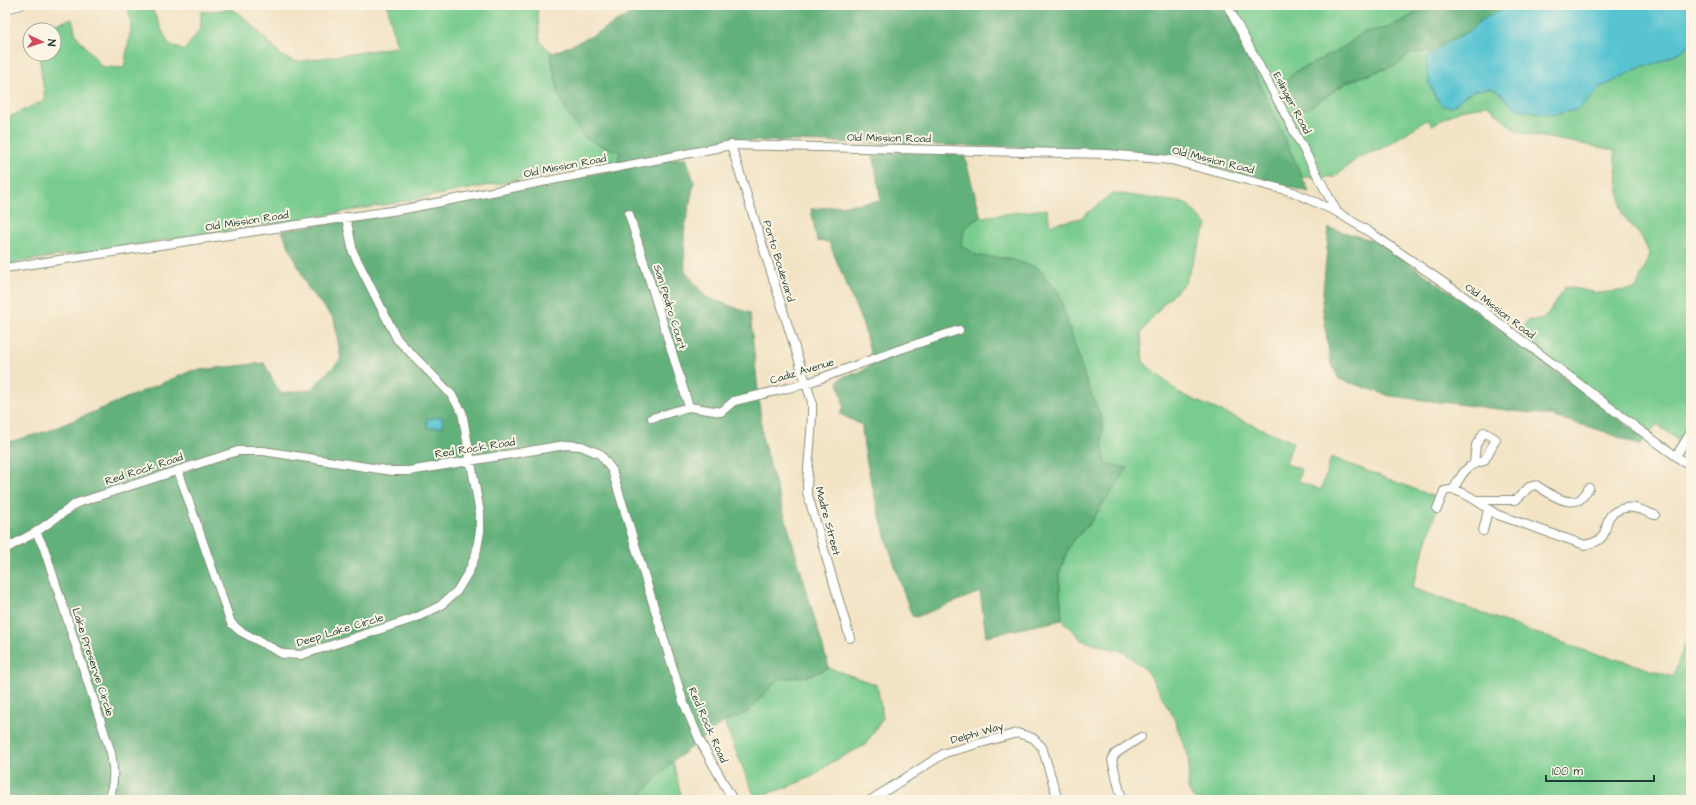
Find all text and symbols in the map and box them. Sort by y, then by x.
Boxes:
north arrow [22,22,62,62]
text: N [44,39,59,47]
street label: Eslinger Road [1268,69,1315,137]
street label: Old Mission Road [847,130,931,146]
street label: Old Mission Road [1170,143,1256,178]
street label: Old Mission Road [522,151,608,181]
street label: Old Mission Road [204,207,290,235]
street label: Porto Boulevard [759,218,799,304]
street label: San Pedro Court [650,263,690,352]
street label: Old Mission Road [1462,280,1538,342]
street label: Cadiz Avenue [768,354,836,388]
street label: Red Rock Road [434,434,517,462]
street label: Red Rock Road [103,449,185,489]
street label: Madre Street [812,485,845,558]
street label: Lake Preserve Circle [68,606,118,718]
street label: Deep Lake Circle [295,610,385,650]
street label: Red Rock Road [685,685,732,765]
street label: Delphi Way [949,718,1006,749]
scale bar [1546,757,1654,783]
text: 100 m [1552,763,1583,780]

